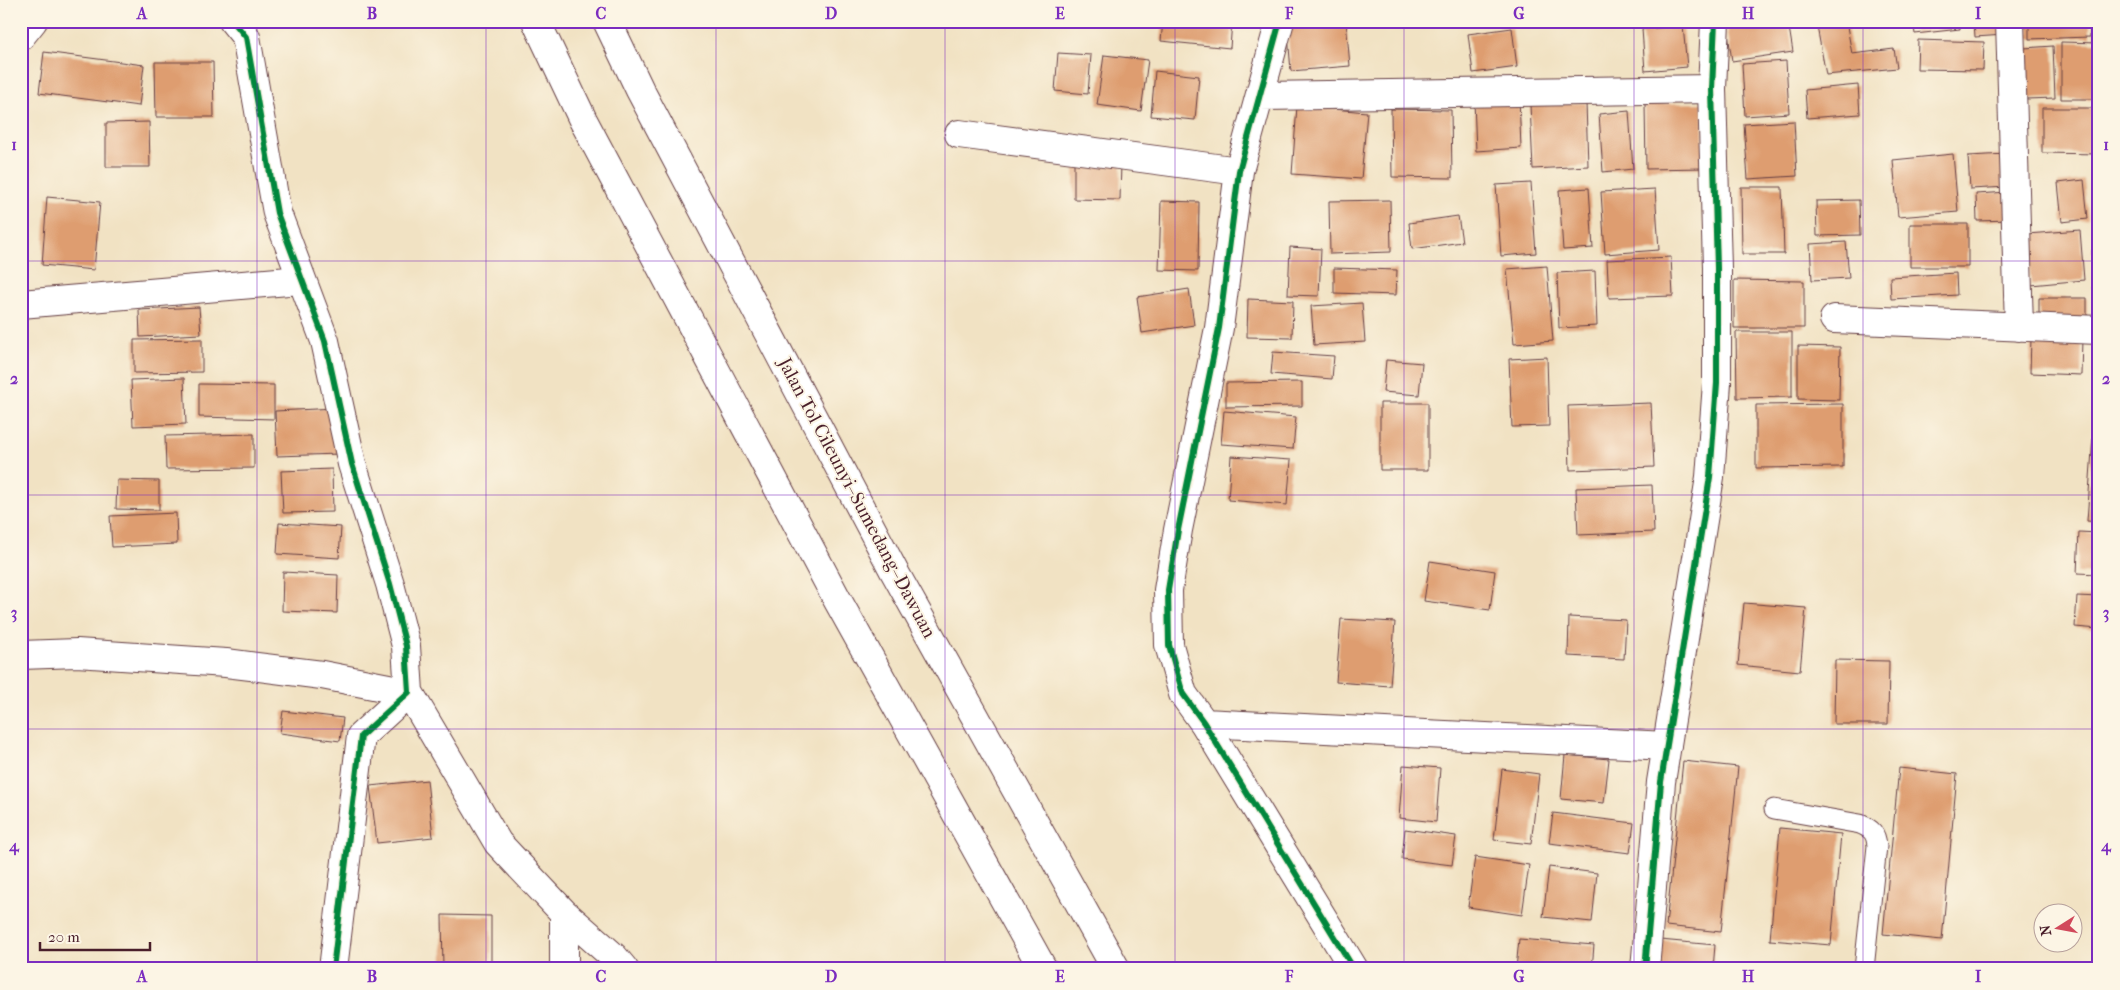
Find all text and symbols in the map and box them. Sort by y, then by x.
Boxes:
text: A [136,4,148,23]
text: B [367,4,377,23]
text: C [596,4,607,23]
text: D [825,4,837,23]
text: E [1055,4,1065,23]
text: F [1284,4,1294,23]
text: G [1513,4,1525,23]
text: H [1742,4,1755,23]
text: I [1975,4,1982,23]
text: 1 [11,135,17,154]
text: 1 [2103,135,2109,154]
street label: Jalan Tol Cileunyi–Sumedang–Dawuan [773,352,940,642]
text: 2 [10,369,18,388]
text: 2 [2102,369,2110,388]
text: 3 [11,603,17,623]
text: 3 [2103,603,2109,623]
text: 4 [8,836,20,856]
text: 4 [2100,836,2112,856]
north arrow [2032,902,2082,952]
scale bar [40,920,150,952]
text: N [2036,923,2055,937]
text: 20 m [48,928,80,946]
text: A [136,967,148,986]
text: B [367,967,377,986]
text: C [596,967,607,986]
text: D [825,967,837,986]
text: E [1055,967,1065,986]
text: F [1284,967,1294,986]
text: G [1513,967,1525,986]
text: H [1742,967,1755,986]
text: I [1975,967,1982,986]

